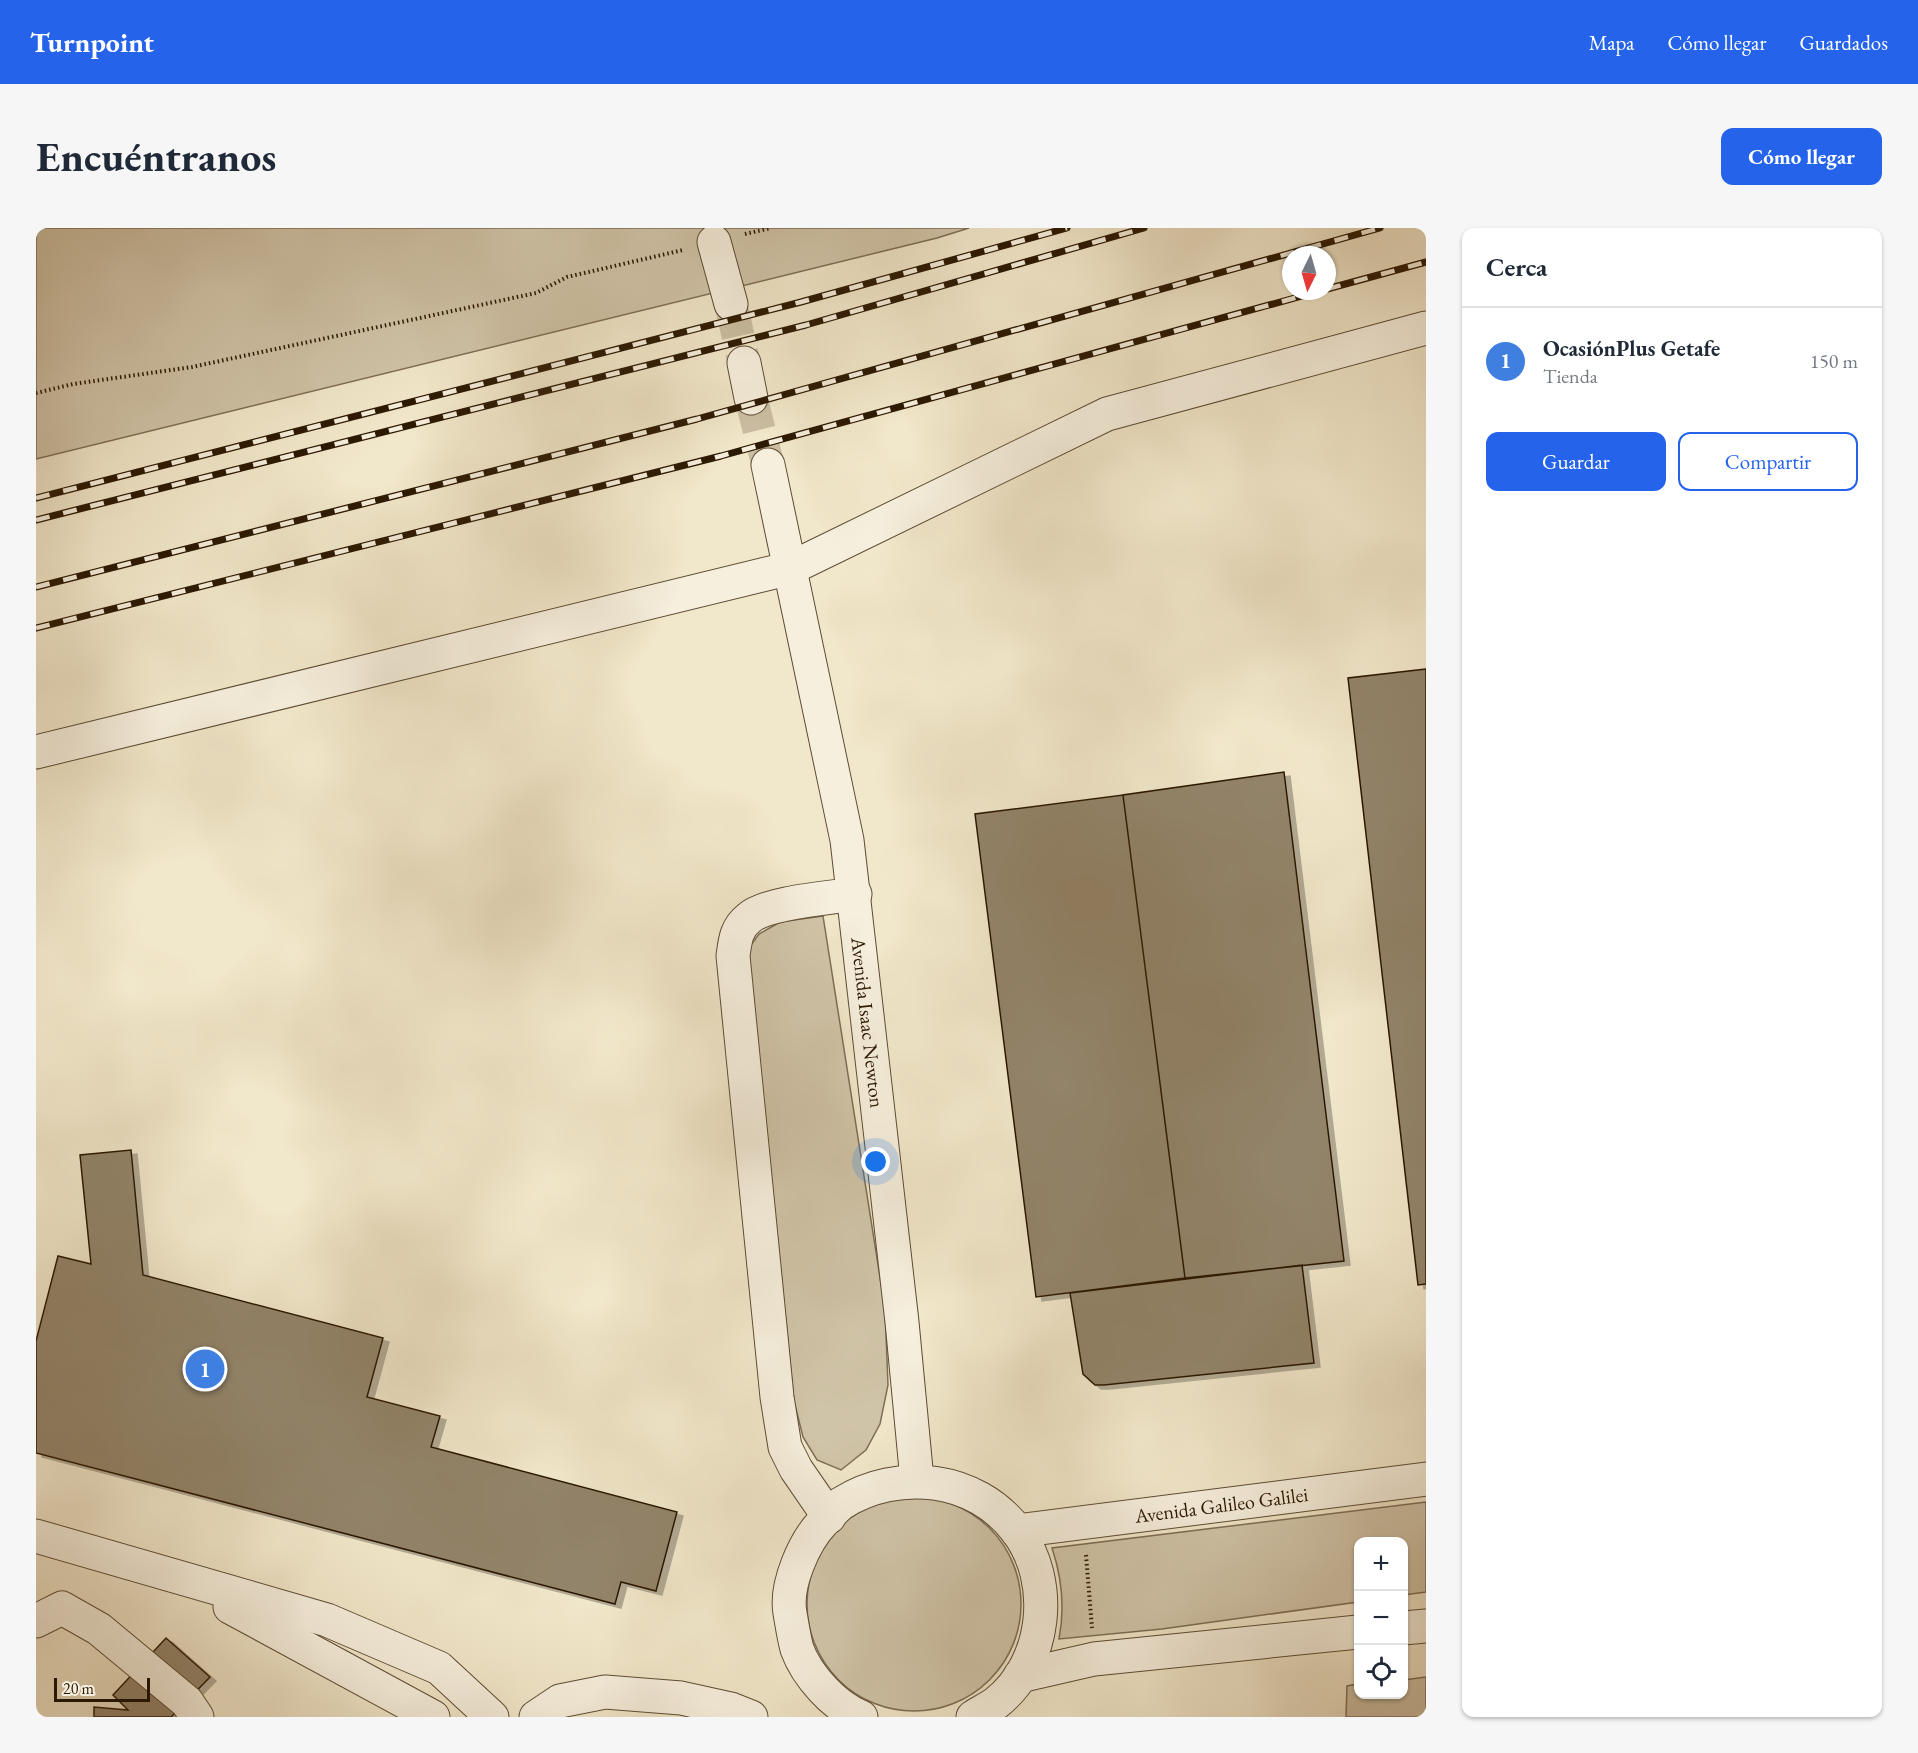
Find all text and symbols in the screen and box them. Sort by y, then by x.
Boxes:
text: Turnpoint [30,24,154,60]
text: Mapa [1589,29,1634,56]
text: Cómo llegar [1667,29,1766,56]
text: Guardados [1799,29,1888,56]
button: Cómo llegar [1721,128,1882,185]
text: Encuéntranos [36,129,276,184]
north arrow [1282,246,1336,300]
text: Cerca [1486,250,1547,284]
text: OcasiónPlus Getafe [1543,334,1720,363]
text: 1 [1500,348,1511,374]
text: 150 m [1810,348,1858,374]
text: Tienda [1543,363,1598,389]
button: Guardar [1486,432,1666,491]
button: Compartir [1678,432,1858,491]
street label: Avenida Isaac Newton [845,935,891,1110]
your location [861,1147,890,1176]
pin: 1 [186,1346,224,1392]
street label: Avenida Galileo Galilei [1132,1481,1310,1529]
map controls [1354,1537,1408,1699]
button: + [1354,1537,1408,1591]
button: − [1354,1591,1408,1645]
button: locate [1354,1645,1408,1699]
scale bar [54,1675,150,1702]
text: 20 m [63,1678,94,1699]

